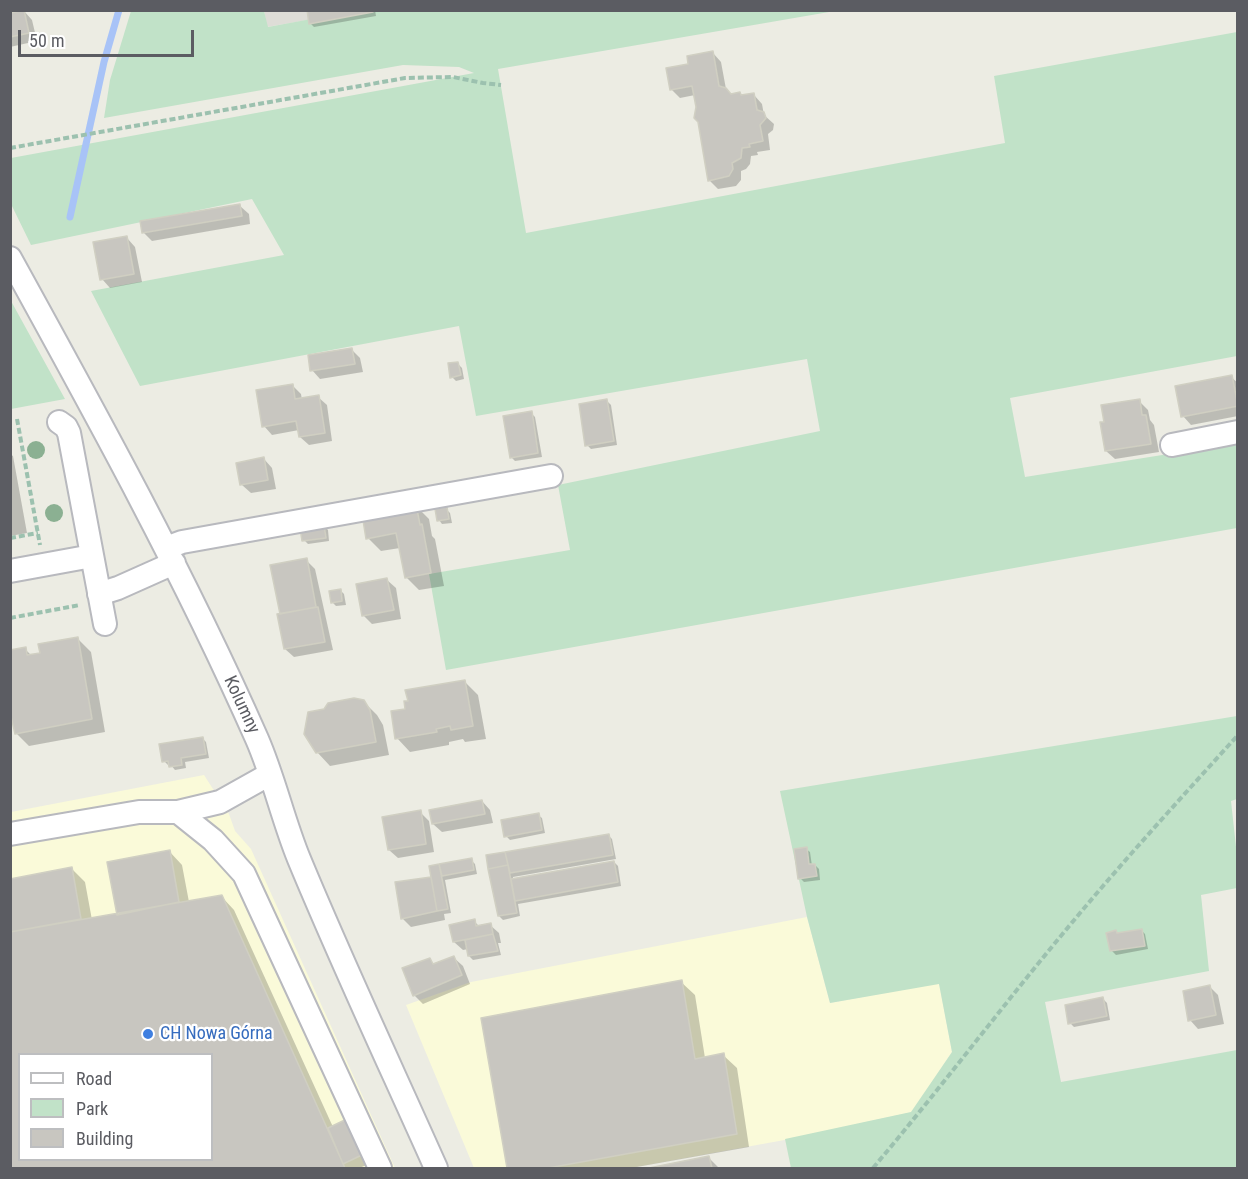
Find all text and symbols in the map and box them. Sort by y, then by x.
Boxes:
scale bar [21,18,196,56]
text: 50 m [29,30,64,51]
street label: Kolumny [218,673,264,737]
place label: CH Nowa Górna [160,1023,273,1045]
marker: CH Nowa Górna [141,1027,155,1041]
legend [18,1053,213,1161]
text: Road [76,1068,112,1089]
text: Park [76,1098,108,1119]
text: Building [76,1128,133,1149]

